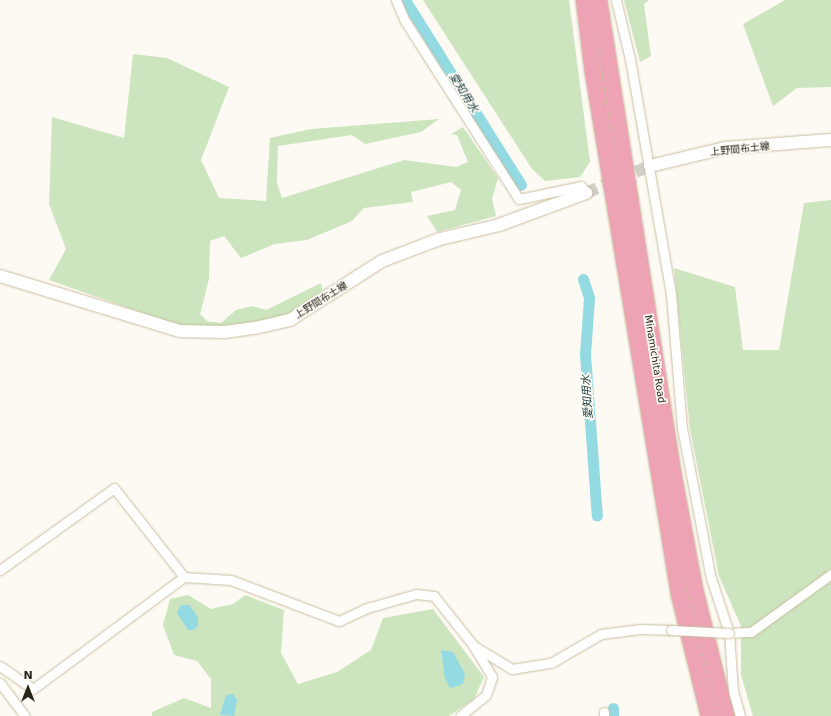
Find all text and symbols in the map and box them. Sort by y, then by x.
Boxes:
water label: 愛知用水 [446,71,480,115]
street label: 上野間布土線 [710,140,770,158]
street label: 上野間布土線 [292,279,350,321]
street label: Minamichita Road [642,314,668,404]
water label: 愛知用水 [580,375,596,419]
north arrow [8,668,48,708]
text: N [23,669,33,682]

